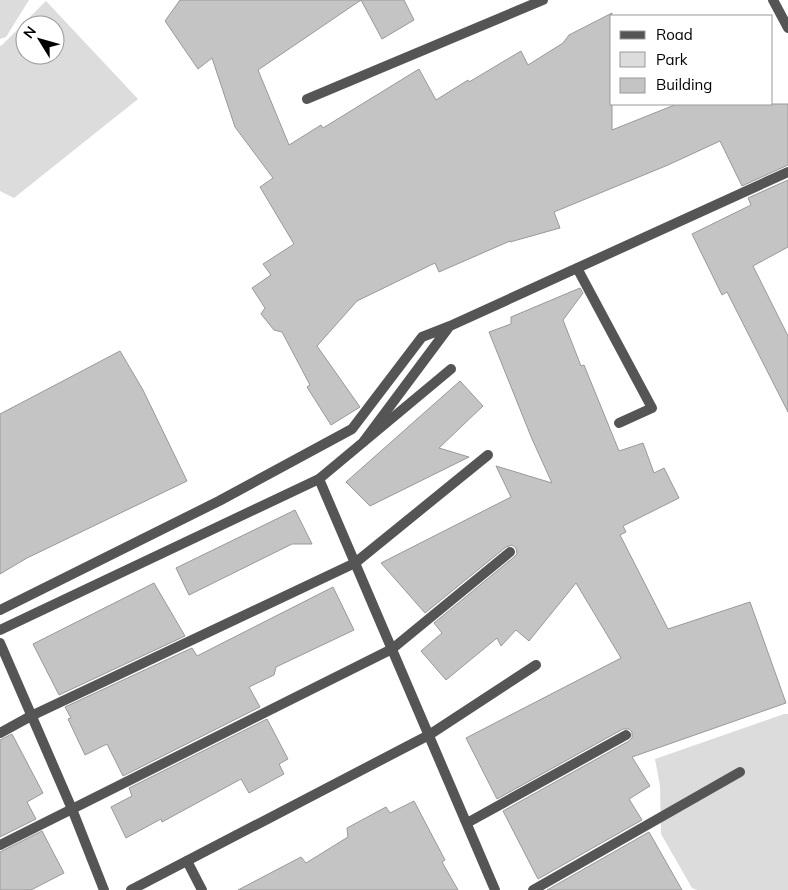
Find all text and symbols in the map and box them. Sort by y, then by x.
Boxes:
north arrow [15,15,65,65]
legend [610,15,773,105]
text: N [19,23,40,42]
text: Road [656,25,693,44]
text: Park [656,50,688,69]
text: Building [656,75,712,94]

